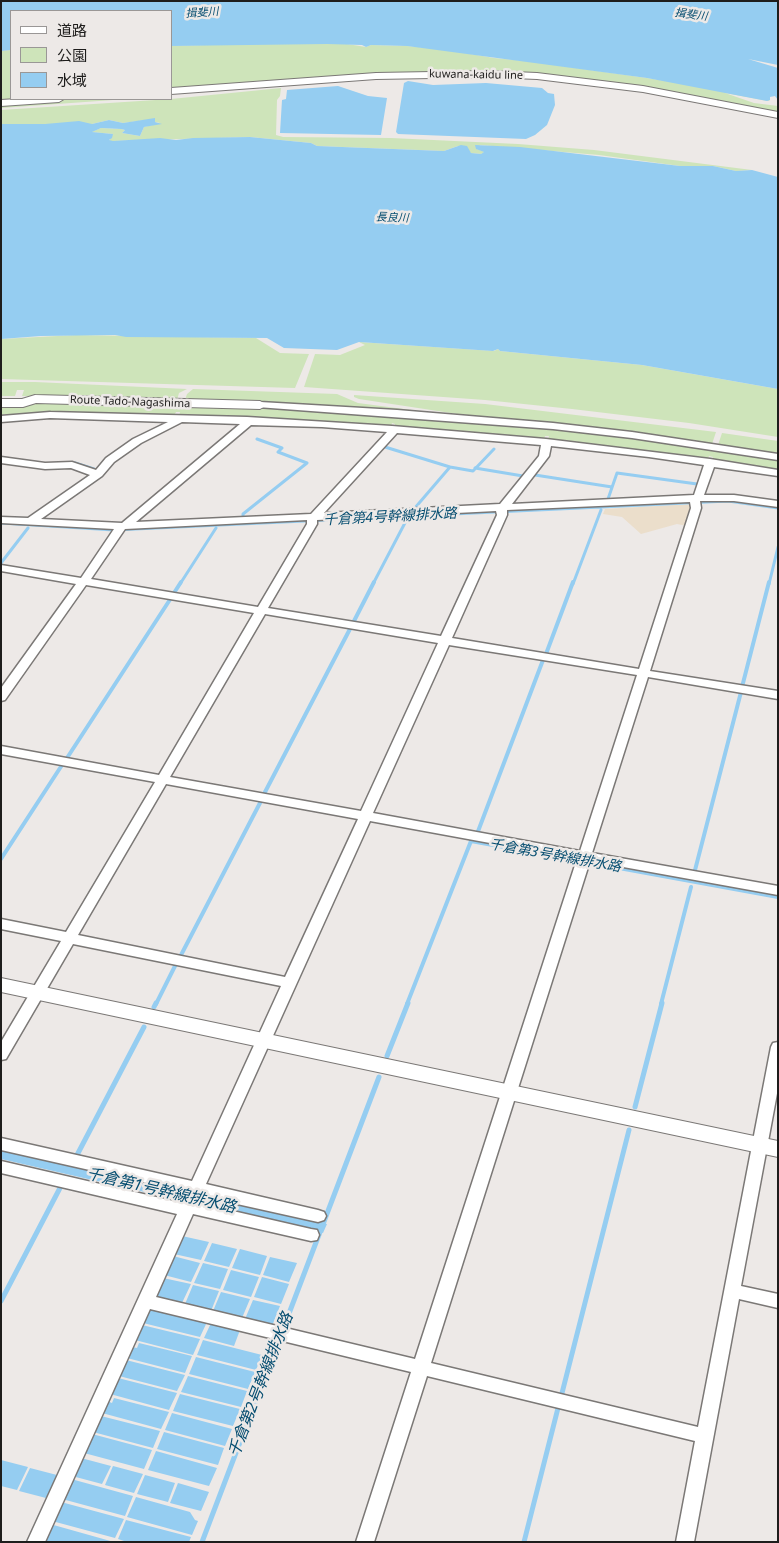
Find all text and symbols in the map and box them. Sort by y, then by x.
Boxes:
water label: 揖斐川 [185,5,219,21]
water label: 揖斐川 [674,6,708,24]
legend [10,10,172,100]
text: 道路 [57,20,87,40]
text: 公園 [57,45,87,65]
street label: kuwana-kaidu line [429,68,523,82]
text: 水域 [57,70,87,90]
water label: 長良川 [375,211,409,225]
street label: Route Tado-Nagashima [70,393,190,411]
water label: 千倉第4号幹線排水路 [323,505,457,529]
water label: 千倉第3号幹線排水路 [488,836,622,876]
water label: 千倉第1号幹線排水路 [84,1164,238,1218]
water label: 千倉第2号幹線排水路 [225,1310,297,1460]

